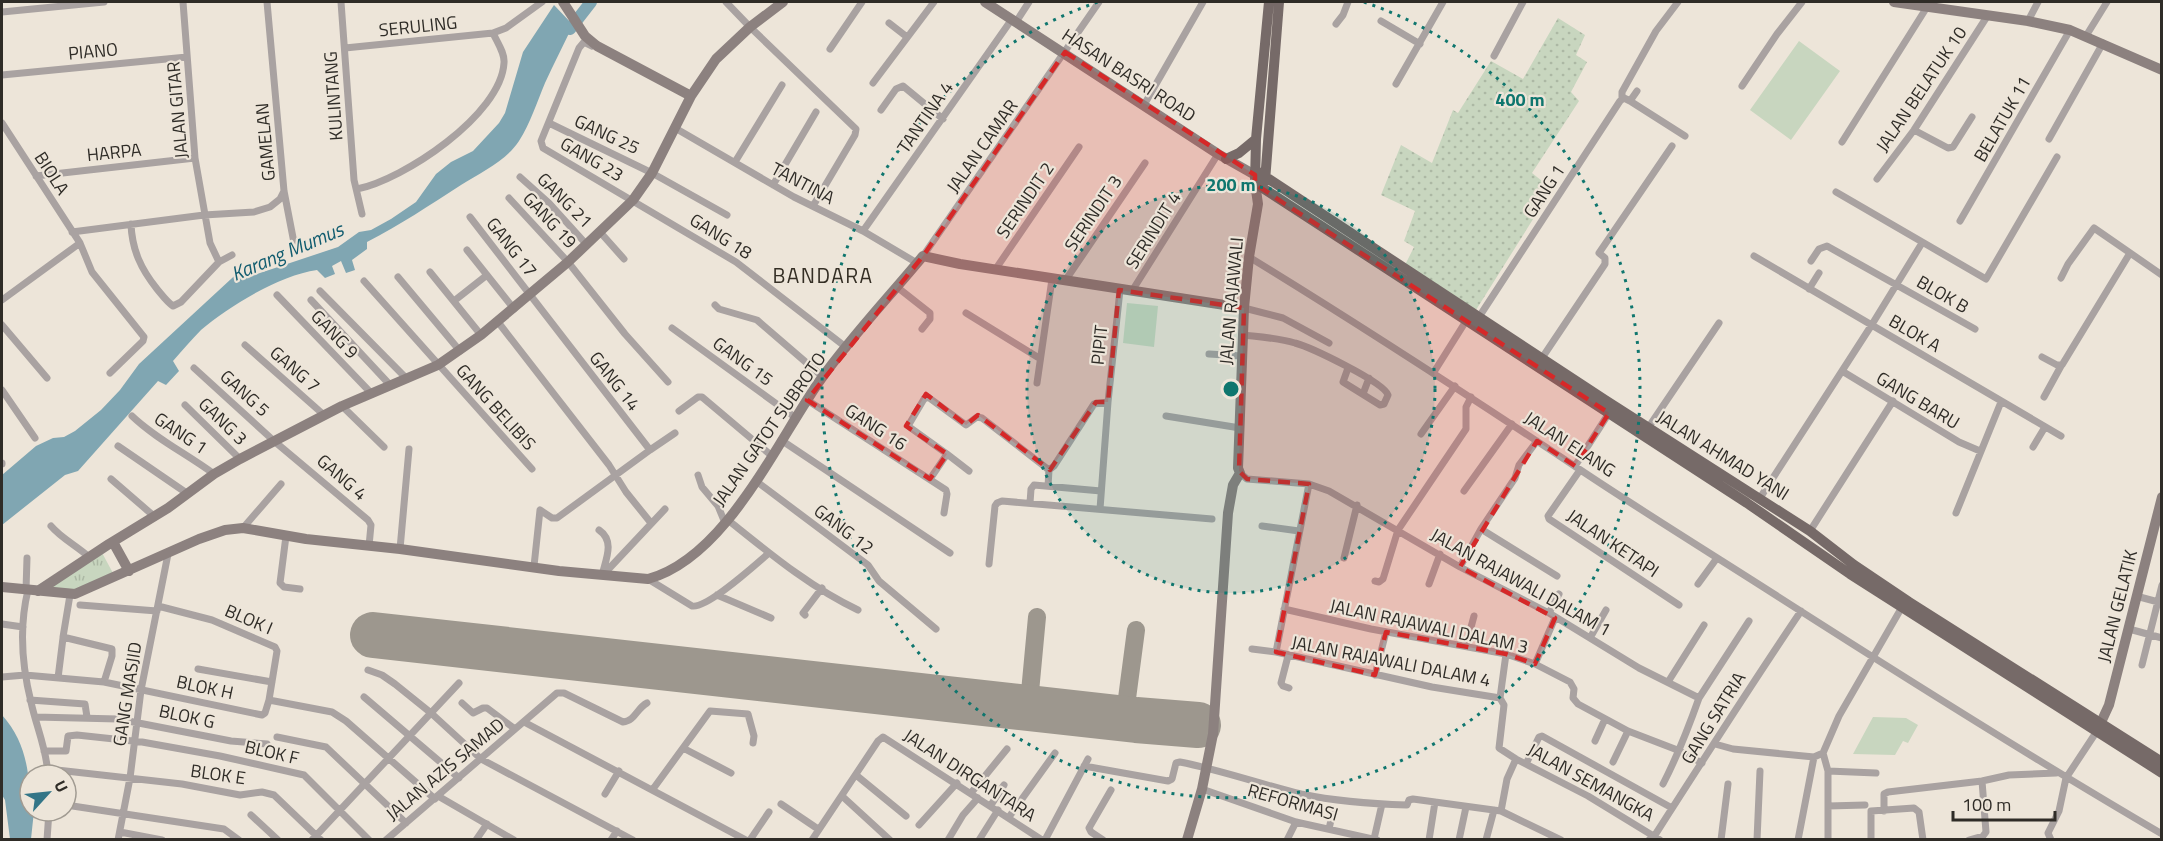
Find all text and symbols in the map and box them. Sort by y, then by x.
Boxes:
street label: SERULING [377,8,459,44]
street label: HASAN BASRI ROAD [1057,21,1201,129]
street label: JALAN BELATUK 10 [1869,21,1973,157]
street label: PIANO [67,35,119,67]
street label: KULINTANG [316,50,350,142]
street label: JALAN GITAR [159,60,195,160]
street label: BELATUK 11 [1967,71,2037,167]
street label: TANTINA 4 [890,76,960,158]
text: 400 m [1495,86,1545,113]
street label: JALAN CAMAR [940,94,1024,198]
street label: GAMELAN [248,102,282,182]
street label: GANG 25 [570,107,644,161]
street label: GANG 23 [555,130,629,188]
street label: HARPA [85,136,143,168]
street label: BIOLA [28,146,76,200]
street label: TANTINA [767,155,840,211]
street label: SERINDIT 2 [989,156,1061,244]
street label: GANG 1 [1517,159,1571,223]
street label: GANG 21 [531,166,599,234]
street label: SERINDIT 3 [1057,169,1129,257]
text: 200 m [1206,171,1256,198]
street label: GANG 19 [517,185,583,255]
street label: SERINDIT 4 [1119,186,1187,274]
street label: GANG 18 [685,206,757,266]
street label: GANG 17 [480,211,544,283]
water label: Karang Mumus [226,213,349,289]
street label: JALAN RAJAWALI [1212,236,1250,366]
district label: BANDARA [772,259,874,291]
street label: BLOK B [1912,268,1974,320]
street label: GANG 9 [305,303,365,365]
street label: BLOK A [1884,307,1946,359]
street label: PIPIT [1084,323,1115,366]
street label: GANG 15 [707,330,779,392]
street label: GANG 7 [264,339,326,399]
street label: GANG 14 [583,345,647,417]
street label: JALAN GATOT SUBROTO [706,347,832,511]
street label: GANG BELIBIS [450,358,542,456]
street label: GANG 5 [214,363,276,423]
street label: GANG BARU [1871,364,1965,436]
centre of rings [1221,379,1241,399]
street label: GANG 3 [192,391,254,451]
street label: GANG 16 [840,397,912,457]
street label: JALAN AHMAD YANI [1651,403,1795,507]
street label: JALAN ELANG [1519,404,1621,484]
street label: GANG 1 [149,405,213,461]
street label: GANG 4 [311,447,373,507]
street label: GANG 12 [808,497,880,561]
street label: JALAN KETAPI [1561,502,1665,584]
street label: JALAN RAJAWALI DALAM 1 [1426,521,1616,643]
street label: JALAN GELATIK [2090,547,2144,665]
street label: JALAN RAJAWALI DALAM 3 [1327,592,1531,660]
street label: BLOK I [221,597,277,641]
street label: JALAN RAJAWALI DALAM 4 [1289,628,1493,694]
street label: GANG MASJID [105,640,149,748]
street label: GANG SATRIA [1674,666,1752,769]
street label: BLOK H [174,668,236,706]
street label: BLOK G [157,697,217,735]
street label: JALAN AZIS SAMAD [380,711,510,827]
street label: JALAN DIRGANTARA [898,722,1042,828]
street label: BLOK F [242,733,302,771]
street label: JALAN SEMANGKA [1523,736,1660,828]
street label: BLOK E [189,757,247,791]
north arrow [18,763,78,823]
text: U [48,776,74,796]
street label: REFORMASI [1244,776,1342,828]
scale bar [1953,784,2055,822]
text: 100 m [1962,791,2011,818]

